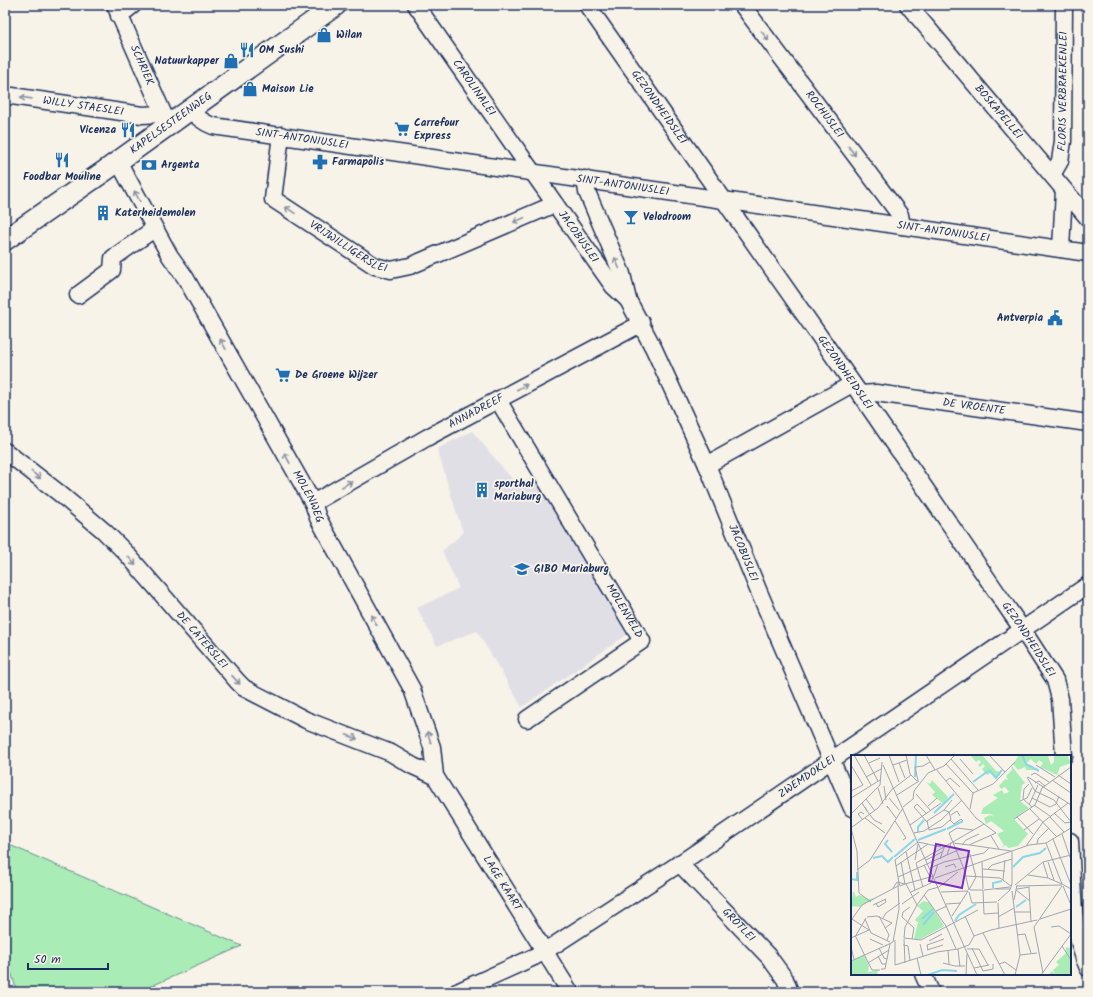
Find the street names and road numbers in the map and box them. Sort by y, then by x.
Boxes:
street label: FLORIS VERBRAEKENLEI [1053,31,1073,153]
street label: SCHRIEK [125,42,159,89]
street label: CAROLINALEI [448,56,500,120]
street label: GEZONDHEIDSLEI [626,66,691,148]
street label: BOSKAPELLEI [970,80,1027,143]
street label: KAPELSESTEENWEG [126,87,216,159]
street label: ROCHUSLEI [801,87,848,142]
street label: WILLY STAESLEI [42,92,125,121]
street label: SINT-ANTONIUSLEI [254,123,350,155]
street label: SINT-ANTONIUSLEI [575,170,670,201]
street label: JACOBUSLEI [553,207,603,267]
street label: VRIJWILLIGERSLEI [305,216,389,278]
street label: SINT-ANTONIUSLEI [896,216,991,248]
street label: GEZONDHEIDSLEI [812,332,877,413]
street label: ANNADREEF [445,389,508,434]
street label: DE VROENTE [941,394,1007,420]
street label: MOLENWEG [287,467,328,527]
street label: JACOBUSLEI [723,522,763,584]
street label: MOLENVELD [601,580,647,642]
street label: GEZONDHEIDSLEI [997,598,1060,681]
street label: DE CATERSLEI [171,607,232,673]
street label: ZWEMDOKLEI [775,750,840,803]
street label: LAGE KAART [478,852,527,916]
street label: GROTLEI [718,904,759,946]

